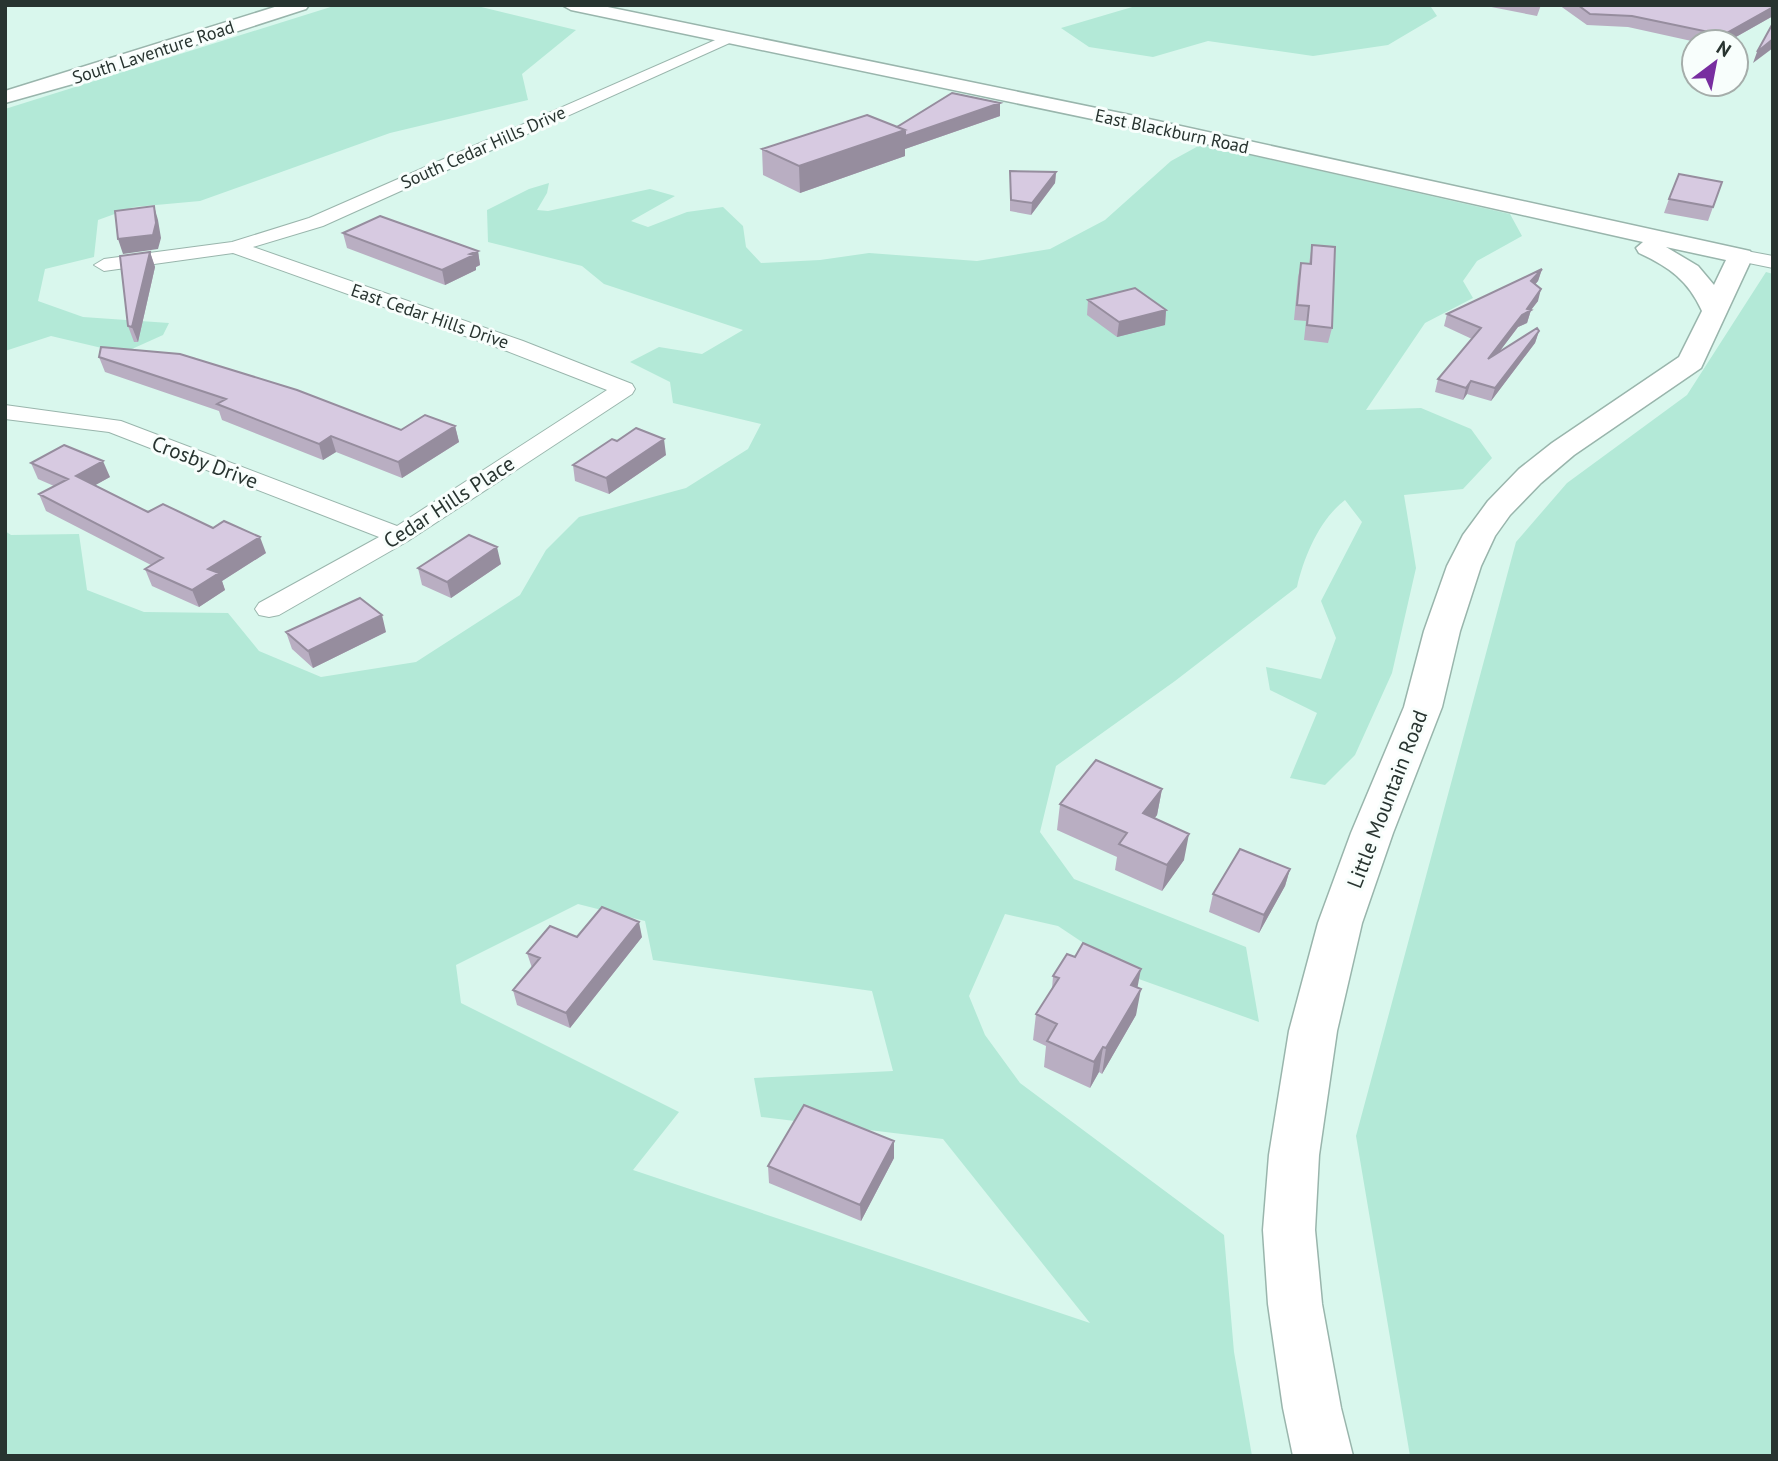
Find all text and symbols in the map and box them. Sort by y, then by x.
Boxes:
street label: South Laventure Road [69,15,237,89]
north arrow [1680,28,1750,98]
text: N [1712,35,1736,62]
street label: South Cedar Hills Drive [397,100,569,194]
street label: East Blackburn Road [1093,103,1251,159]
street label: East Cedar Hills Drive [348,278,512,354]
street label: Crosby Drive [148,429,262,495]
street label: Cedar Hills Place [378,450,520,554]
street label: Little Mountain Road [1341,706,1433,892]

